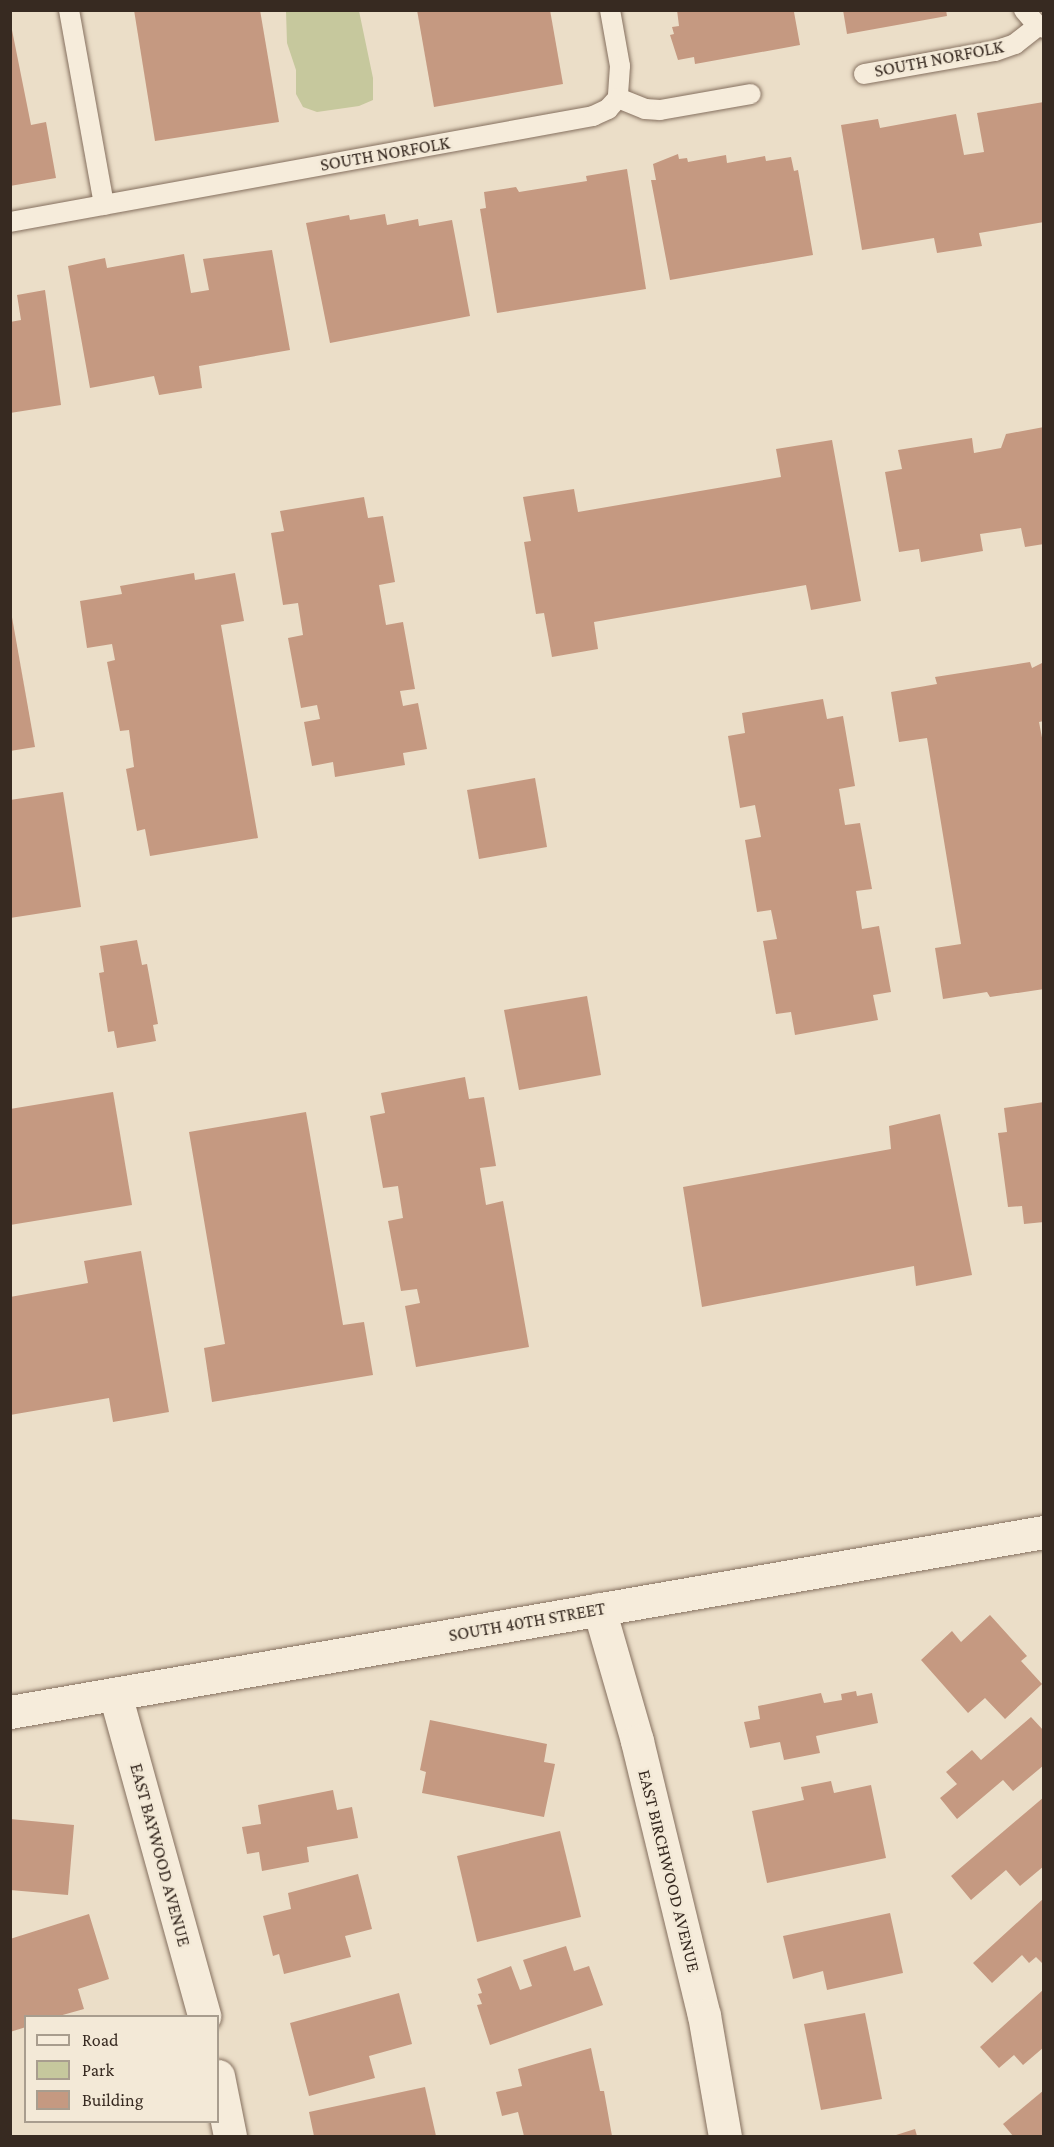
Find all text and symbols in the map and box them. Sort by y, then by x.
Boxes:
street label: SOUTH NORFOLK [873,36,1005,82]
street label: SOUTH NORFOLK [319,132,451,176]
street label: SOUTH 40TH STREET [447,1598,607,1646]
street label: EAST BAYWOOD AVENUE [125,1761,195,1949]
street label: EAST BIRCHWOOD AVENUE [633,1768,705,1974]
legend [24,2015,219,2123]
text: Road [82,2030,119,2050]
text: Park [82,2060,114,2080]
text: Building [82,2090,143,2110]

